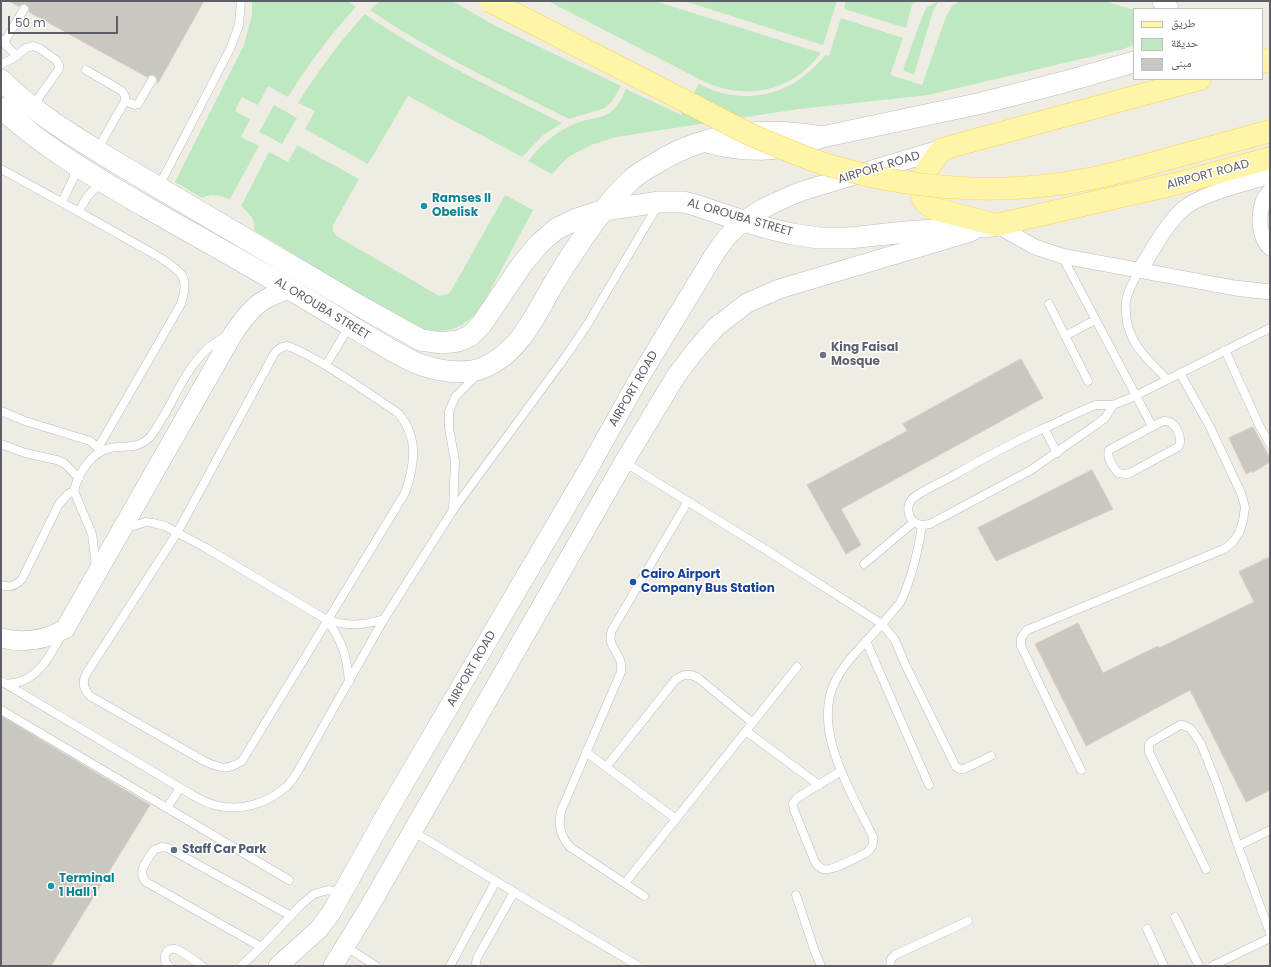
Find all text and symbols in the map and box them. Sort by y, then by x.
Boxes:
scale bar [10,8,120,34]
legend [1133,8,1263,80]
text: 50 m [15,14,46,31]
text: طريق [1171,14,1196,31]
text: حديقة [1171,34,1199,51]
text: مبنى [1171,54,1192,71]
street label: AIRPORT ROAD [836,149,922,187]
street label: AIRPORT ROAD [1165,157,1251,193]
place label: Ramses II Obelisk [432,192,491,220]
street label: AL OROUBA STREET [686,196,794,240]
marker: Ramses II Obelisk [419,201,429,211]
street label: AL OROUBA STREET [272,275,372,343]
place label: King Faisal Mosque [831,341,898,369]
street label: AIRPORT ROAD [607,349,661,429]
marker: King Faisal Mosque [818,350,828,360]
place label: Cairo Airport Company Bus Station [641,568,775,596]
marker: Cairo Airport Company Bus Station [628,577,638,587]
street label: AIRPORT ROAD [445,629,499,709]
place label: Staff Car Park [182,843,267,857]
marker: Staff Car Park [169,845,179,855]
place label: Terminal 1 Hall 1 [59,872,115,900]
marker: Terminal 1 Hall 1 [46,881,56,891]

